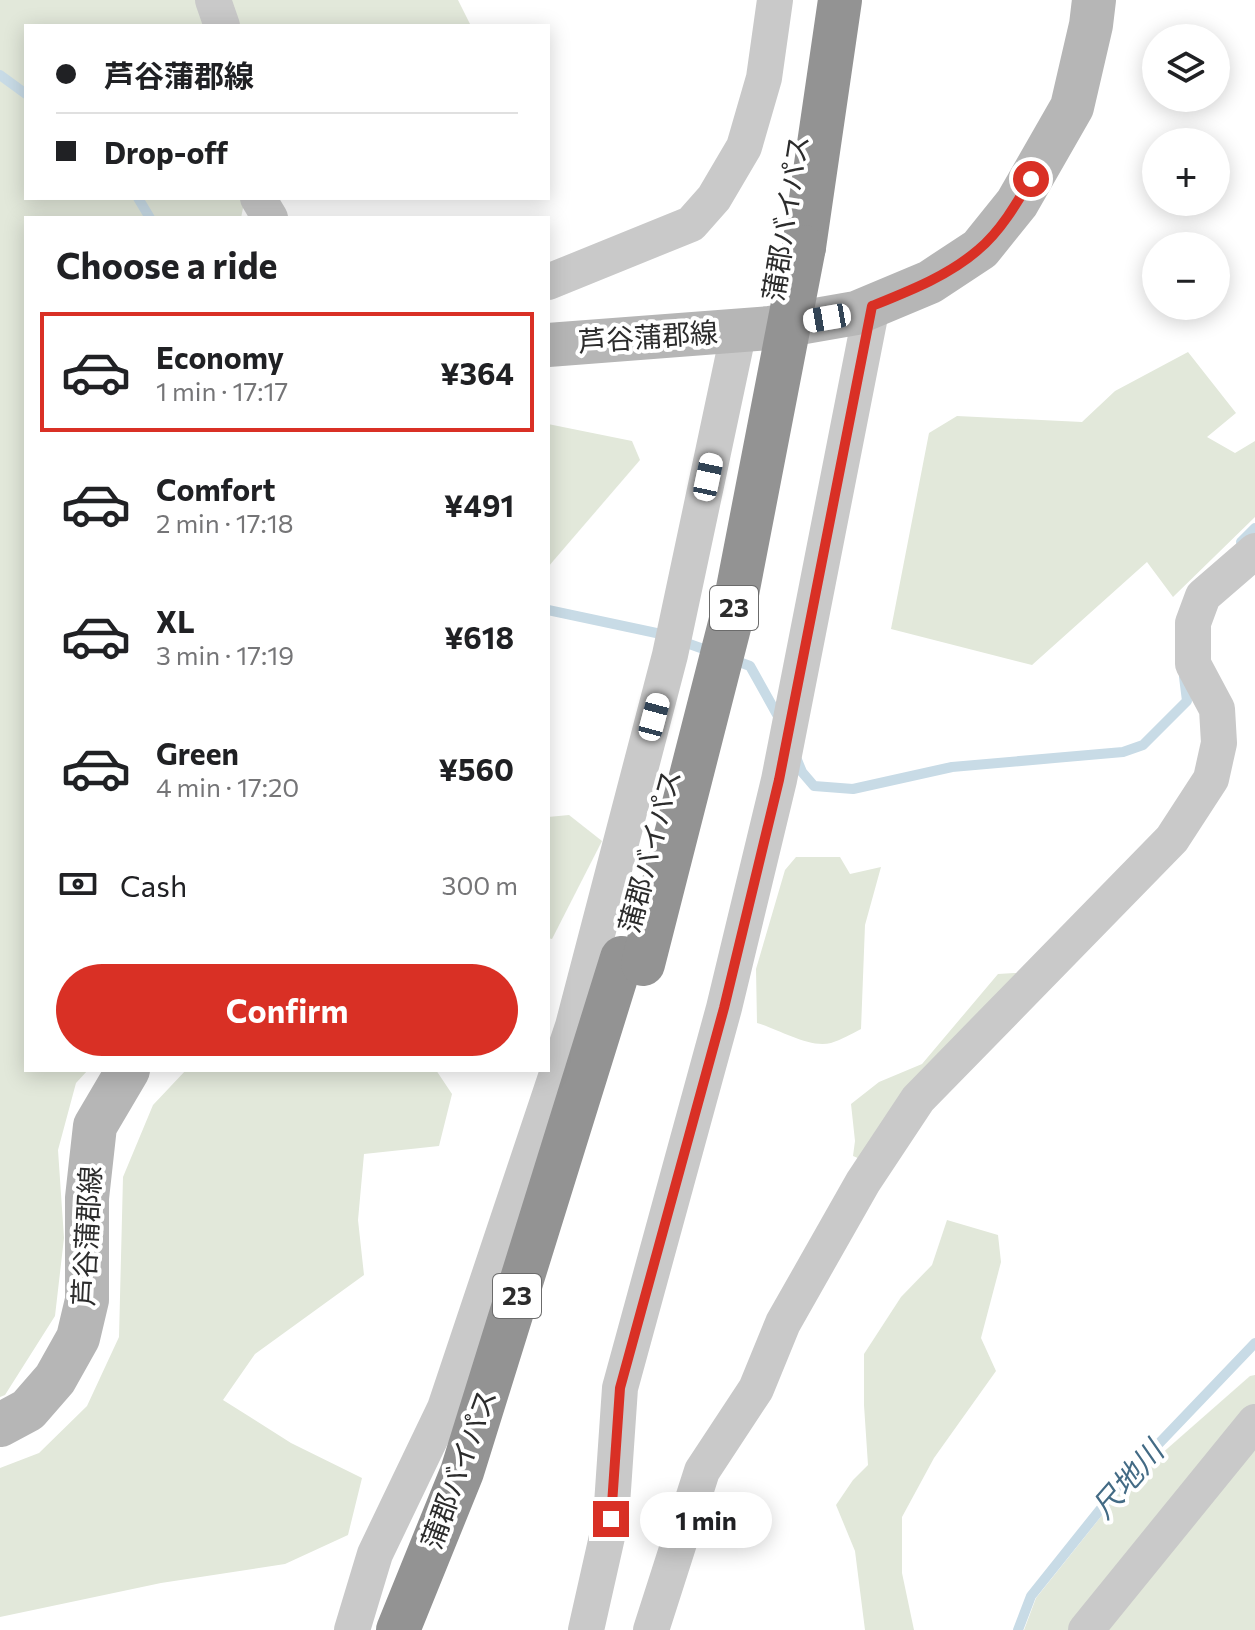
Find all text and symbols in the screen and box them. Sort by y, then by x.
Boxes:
map controls [1142,24,1230,320]
button: layers [1142,24,1230,112]
text: 芦谷蒲郡線 [104,56,254,93]
button: + [1142,128,1230,216]
street label: 蒲郡バイパス [755,132,815,303]
text: Drop-off [104,133,228,170]
route start [1013,161,1049,197]
button: − [1142,232,1230,320]
text: Choose a ride [56,242,277,286]
car [801,302,853,334]
street label: 芦谷蒲郡線 [577,314,719,358]
icon: car [60,336,132,408]
text: Economy [156,338,284,375]
text: ¥364 [440,354,514,391]
text: 1 min · 17:17 [156,375,288,406]
car [691,451,725,503]
icon: car [60,468,132,540]
text: Comfort [156,470,275,507]
text: ¥491 [444,486,514,523]
text: 2 min · 17:18 [156,507,294,538]
road number: 23 [710,586,758,630]
icon: car [60,600,132,672]
text: XL [156,602,195,639]
text: ¥618 [444,618,514,655]
text: 3 min · 17:19 [156,639,294,670]
car [636,691,672,743]
icon: car [60,732,132,804]
text: Green [156,734,239,771]
text: ¥560 [439,750,514,787]
street label: 蒲郡バイパス [611,765,687,936]
text: 4 min · 17:20 [156,771,299,802]
icon: cash [56,862,100,906]
text: Cash [120,866,187,903]
text: 300 m [442,869,518,900]
button: Confirm [56,964,518,1056]
street label: 芦谷蒲郡線 [65,1165,107,1307]
road number: 23 [493,1274,541,1318]
street label: 蒲郡バイパス [413,1384,503,1553]
water label: 尺地川 [1083,1430,1172,1524]
callout: 1 min [639,1491,771,1547]
route end [593,1501,629,1537]
text: 1 min [675,1504,737,1535]

